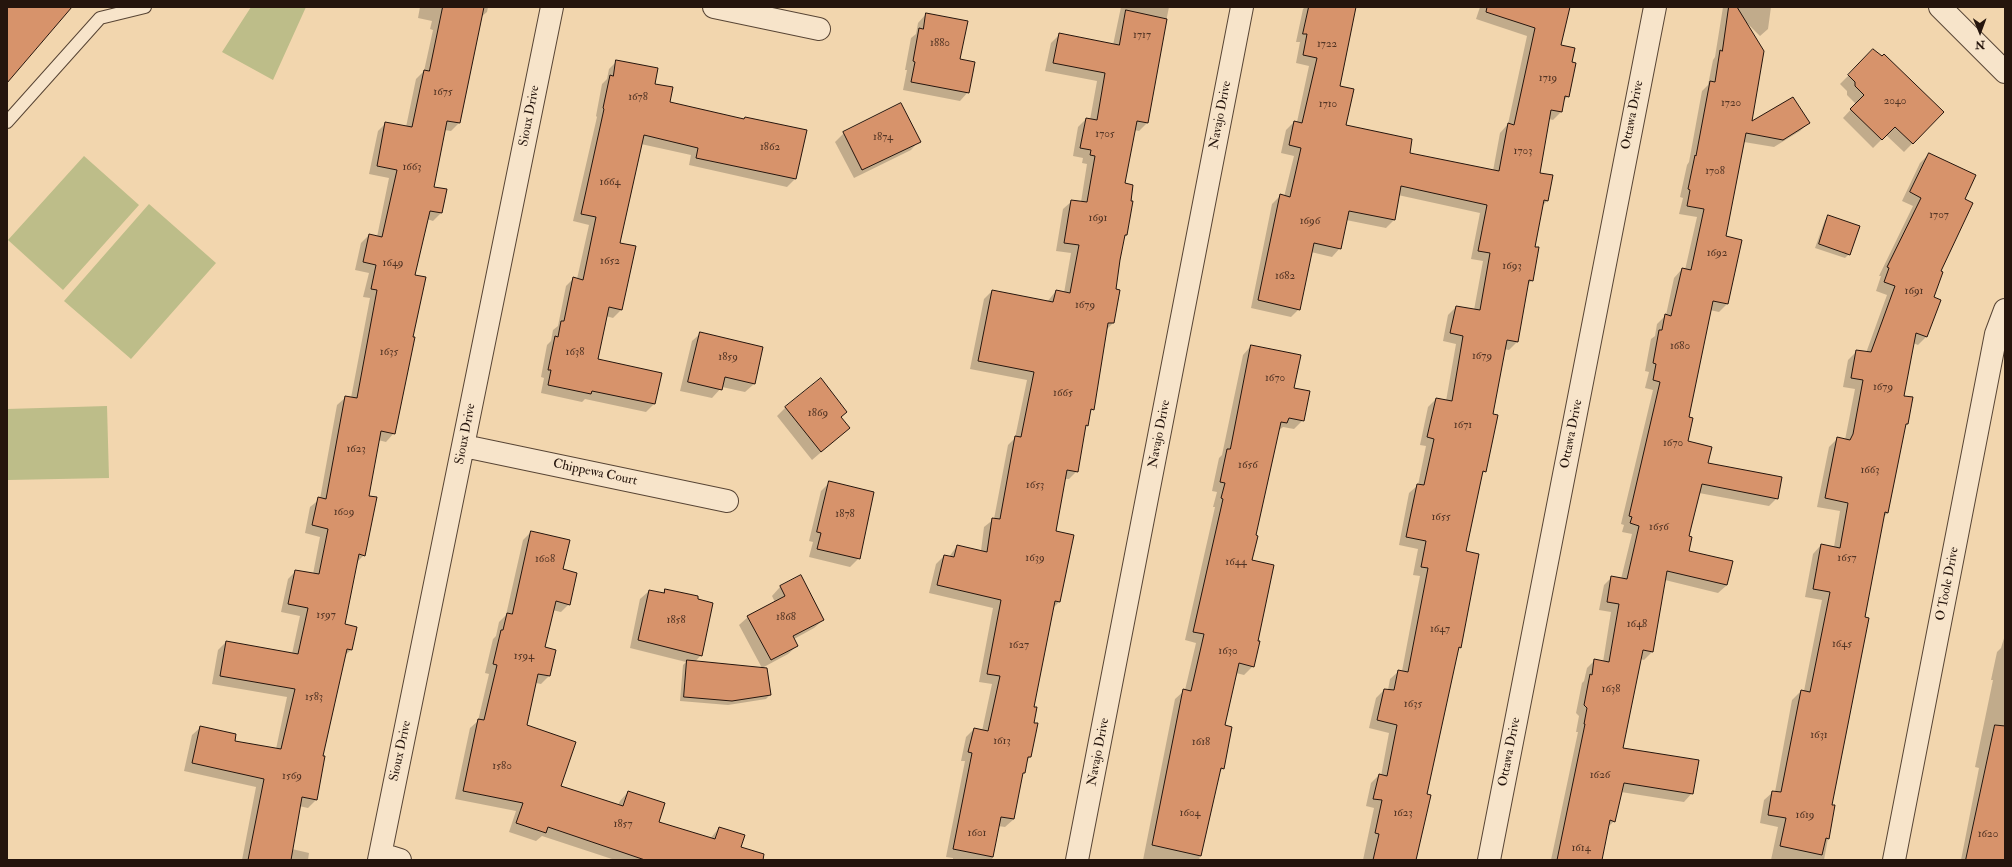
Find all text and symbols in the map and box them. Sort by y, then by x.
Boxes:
north arrow [1960,12,2000,52]
house number: 1717 [1133,29,1151,43]
house number: 1880 [930,37,950,51]
house number: 1722 [1317,38,1337,52]
text: N [1975,38,1985,51]
house number: 1719 [1539,72,1557,86]
street label: Ottawa Drive [1619,79,1647,151]
street label: Navajo Drive [1207,80,1235,150]
street label: Sioux Drive [516,84,544,148]
house number: 1675 [433,86,453,100]
house number: 1678 [628,91,648,105]
house number: 2040 [1884,95,1906,109]
house number: 1720 [1721,97,1741,111]
house number: 1710 [1319,98,1337,112]
house number: 1705 [1095,128,1115,142]
house number: 1874 [873,131,893,145]
house number: 1862 [760,141,780,155]
house number: 1703 [1514,145,1532,159]
house number: 1663 [402,161,422,175]
house number: 1708 [1705,165,1725,179]
house number: 1664 [600,176,620,190]
house number: 1707 [1929,209,1949,223]
house number: 1691 [1089,212,1107,226]
house number: 1696 [1300,215,1320,229]
house number: 1692 [1707,247,1727,261]
house number: 1652 [600,255,620,269]
house number: 1649 [383,257,403,271]
house number: 1693 [1502,260,1522,274]
house number: 1682 [1275,270,1295,284]
house number: 1691 [1905,285,1923,299]
house number: 1679 [1075,299,1095,313]
house number: 1680 [1670,340,1690,354]
house number: 1635 [380,346,398,360]
house number: 1638 [566,346,584,360]
house number: 1679 [1472,350,1492,364]
house number: 1859 [718,351,738,365]
house number: 1670 [1265,372,1285,386]
house number: 1679 [1873,381,1893,395]
house number: 1665 [1053,387,1073,401]
street label: Ottawa Drive [1558,398,1586,470]
street label: Navajo Drive [1146,399,1174,469]
street label: Sioux Drive [452,402,480,466]
house number: 1869 [808,407,828,421]
house number: 1671 [1454,419,1472,433]
house number: 1670 [1663,437,1683,451]
house number: 1623 [346,443,366,457]
street label: Chippewa Court [551,456,639,490]
house number: 1656 [1238,459,1258,473]
house number: 1663 [1860,464,1880,478]
house number: 1653 [1026,479,1044,493]
house number: 1609 [334,506,354,520]
house number: 1878 [835,508,855,522]
house number: 1655 [1431,511,1451,525]
house number: 1656 [1649,521,1669,535]
street label: O Toole Drive [1933,546,1963,622]
house number: 1639 [1025,552,1045,566]
house number: 1657 [1837,552,1857,566]
house number: 1608 [535,553,555,567]
house number: 1644 [1225,556,1247,570]
house number: 1597 [316,609,336,623]
house number: 1868 [776,611,796,625]
house number: 1858 [666,614,686,628]
house number: 1648 [1627,618,1647,632]
house number: 1647 [1430,623,1450,637]
house number: 1645 [1832,638,1852,652]
house number: 1627 [1009,639,1029,653]
house number: 1630 [1218,645,1238,659]
house number: 1594 [514,650,534,664]
house number: 1638 [1602,683,1620,697]
house number: 1583 [305,691,323,705]
house number: 1635 [1404,698,1422,712]
street label: Ottawa Drive [1496,716,1524,788]
street label: Navajo Drive [1085,717,1113,787]
street label: Sioux Drive [387,719,415,783]
house number: 1631 [1810,729,1828,743]
house number: 1613 [993,735,1011,749]
house number: 1618 [1192,736,1210,750]
house number: 1580 [492,760,512,774]
house number: 1626 [1590,769,1610,783]
house number: 1569 [282,770,302,784]
house number: 1604 [1180,807,1200,821]
house number: 1623 [1393,807,1413,821]
house number: 1619 [1796,809,1814,823]
house number: 1857 [614,818,632,832]
house number: 1601 [968,827,986,841]
house number: 1620 [1978,828,1998,842]
house number: 1614 [1571,842,1591,856]

